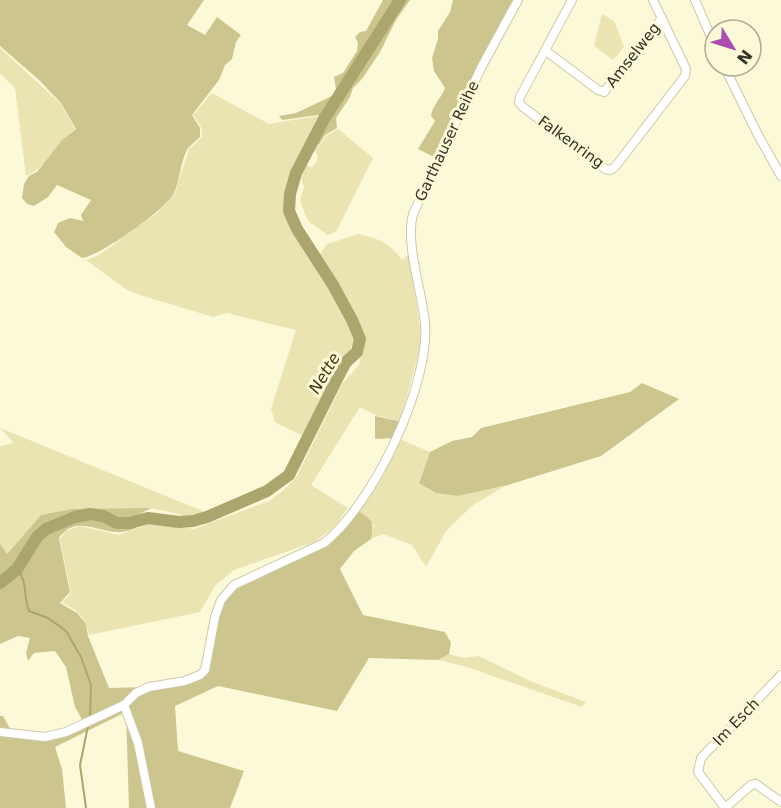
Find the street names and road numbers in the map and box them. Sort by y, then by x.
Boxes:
street label: Amselweg [602,19,664,91]
street label: Garthauser Reihe [411,78,483,204]
street label: Falkenring [535,112,607,172]
street label: Im Esch [709,695,763,749]

